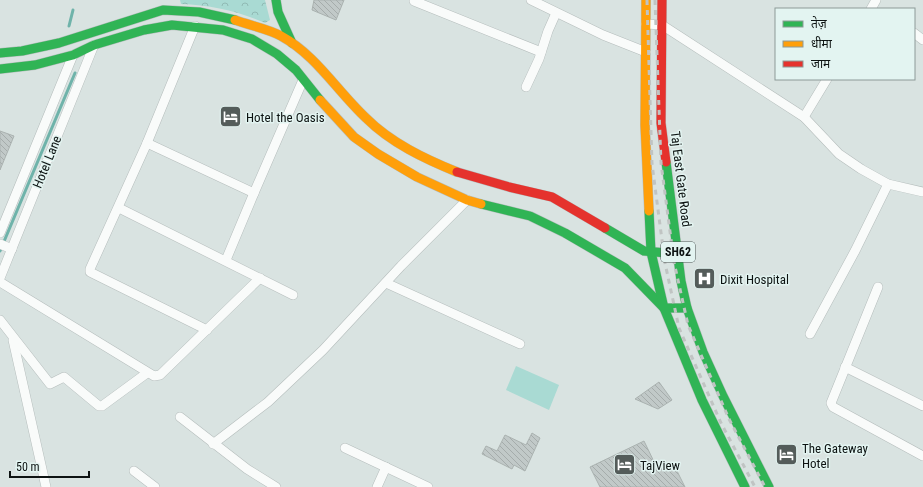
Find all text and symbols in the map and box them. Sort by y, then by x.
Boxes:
legend [775,8,915,80]
text: तेज़ [811,16,828,31]
text: धीमा [811,36,833,51]
text: जाम [811,57,831,71]
hotel icon: Hotel the Oasis [218,104,244,130]
place label: Hotel the Oasis [246,110,325,125]
street label: Taj East Gate Road [668,130,694,228]
street label: Hotel Lane [30,134,64,190]
road number: SH62 [661,242,695,262]
hospital icon: Dixit Hospital [692,266,718,292]
place label: Dixit Hospital [720,272,789,287]
place label: The Gateway Hotel [802,441,869,471]
hotel icon: The Gateway Hotel [774,442,800,468]
hotel icon: TajView [612,452,638,478]
scale bar [10,453,89,479]
place label: TajView [640,458,681,473]
text: 50 m [16,460,40,474]

